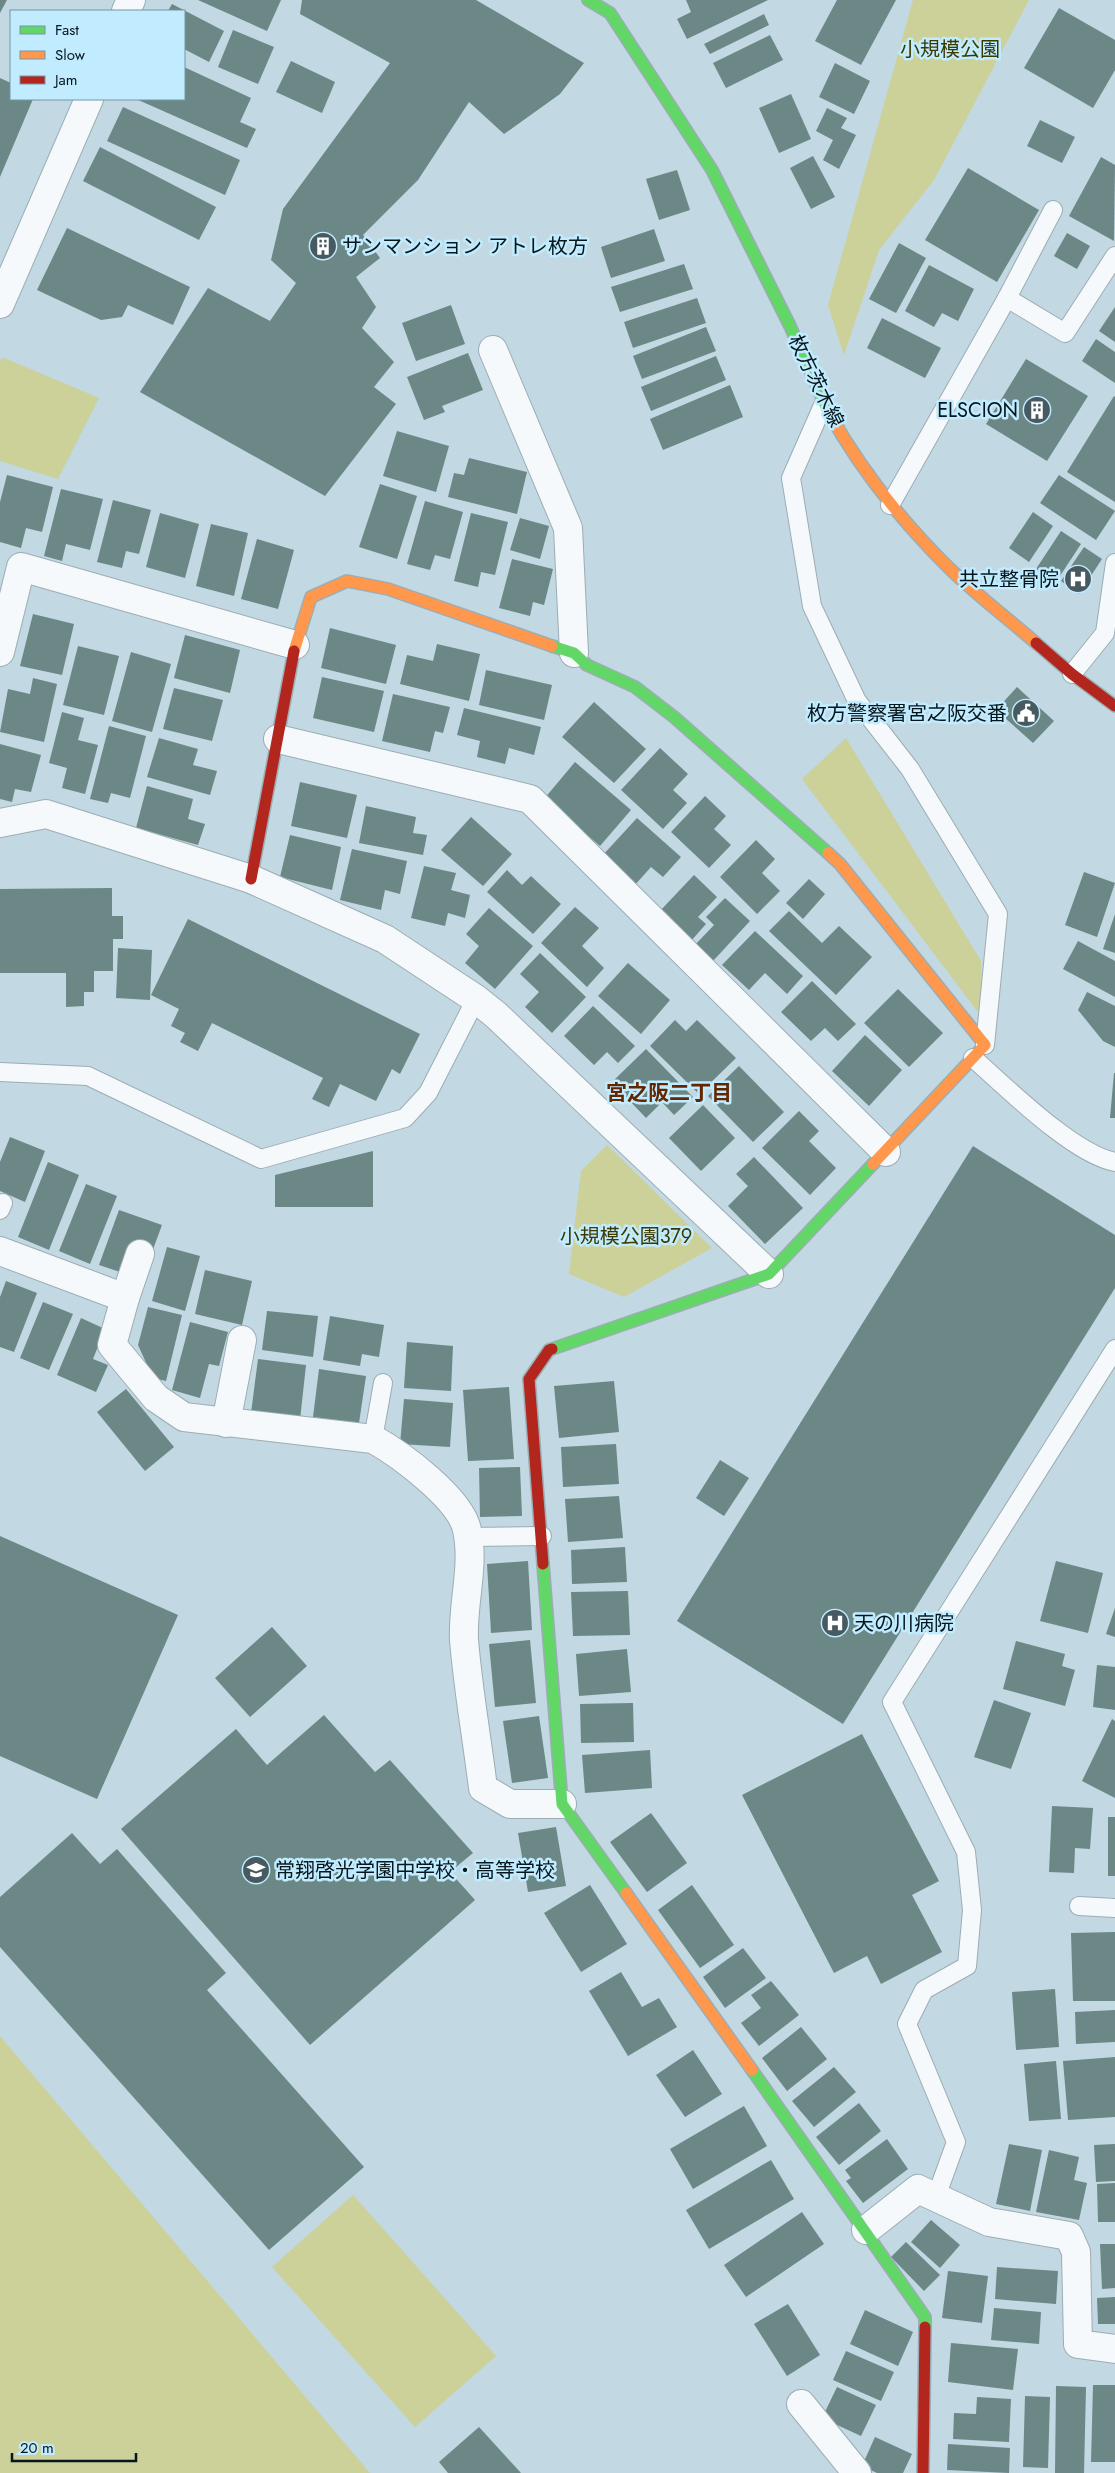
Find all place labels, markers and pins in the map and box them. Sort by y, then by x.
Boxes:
building icon: サンマンション アトレ枚方 [308,231,338,261]
place label: サンマンション アトレ枚方 [342,232,588,261]
building icon: ELSCION [1022,395,1052,425]
place label: ELSCION [937,396,1018,425]
hospital icon: 共立整骨院 [1063,564,1093,594]
place label: 共立整骨院 [959,565,1059,594]
public building icon: 枚方警察署宮之阪交番 [1011,698,1041,728]
place label: 枚方警察署宮之阪交番 [807,699,1007,728]
hospital icon: 天の川病院 [820,1608,850,1638]
place label: 天の川病院 [854,1609,954,1638]
school or university icon: 常翔啓光学園中学校・高等学校 [241,1855,271,1885]
place label: 常翔啓光学園中学校・高等学校 [275,1856,555,1885]

